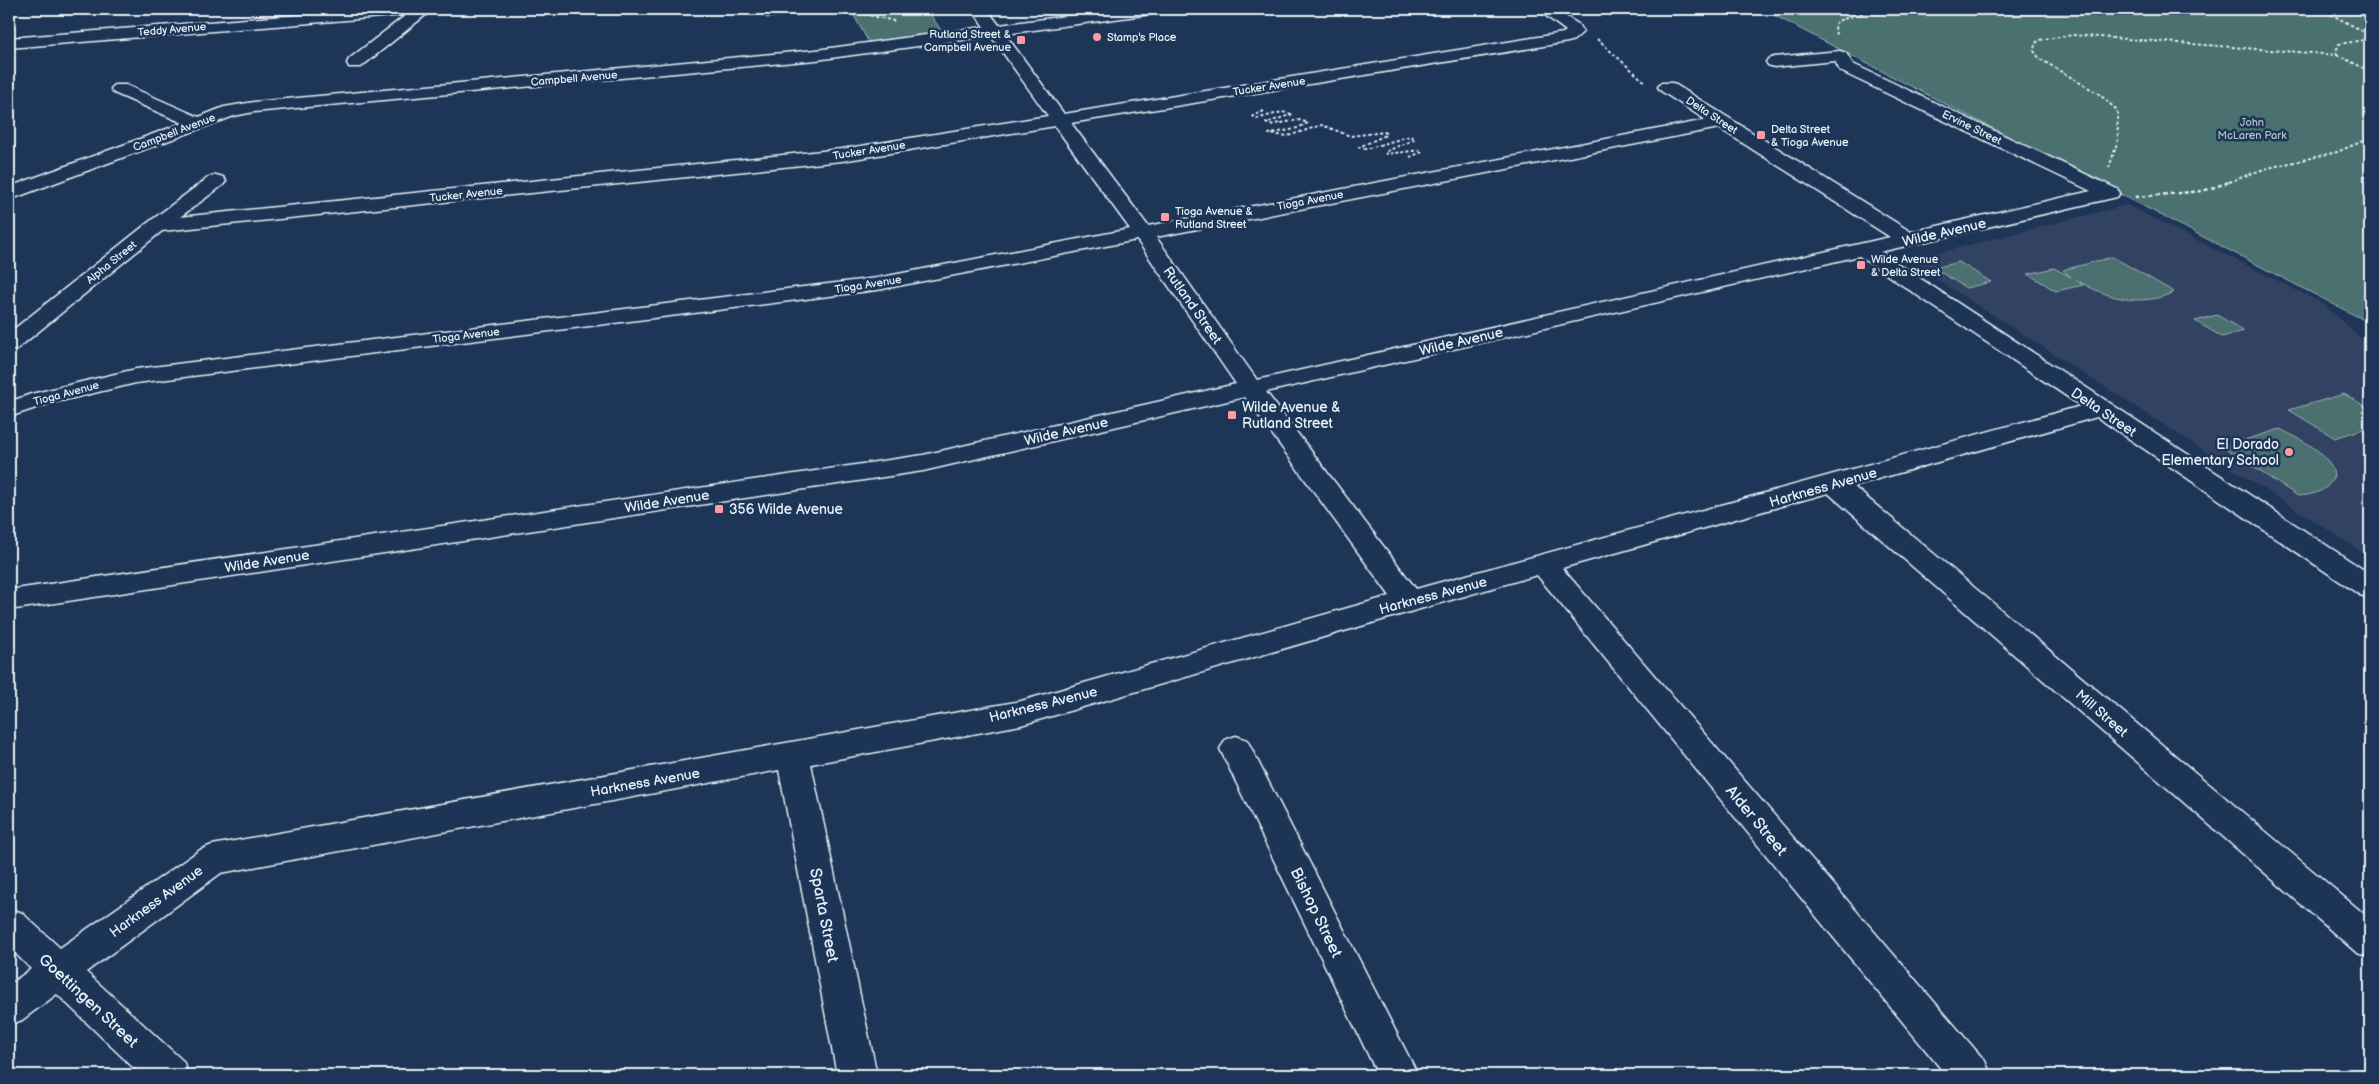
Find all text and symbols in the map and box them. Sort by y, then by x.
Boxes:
street label: Teddy Avenue [137,20,207,39]
place label: Rutland Street & Campbell Avenue [924,28,1011,54]
marker: Stamp's Place [1091,31,1103,43]
place label: Stamp's Place [1107,31,1177,44]
marker: Rutland Street & Campbell Avenue [1015,34,1027,46]
street label: Campbell Avenue [530,68,618,89]
street label: Tucker Avenue [1232,74,1307,99]
street label: Delta Street [1683,94,1741,137]
street label: Ervine Street [1940,107,2004,148]
street label: Campbell Avenue [131,111,218,154]
park label: John McLaren Park [2217,116,2287,142]
place label: Delta Street & Tioga Avenue [1771,123,1849,149]
marker: Delta Street & Tioga Avenue [1755,129,1767,141]
street label: Tucker Avenue [832,138,907,163]
street label: Tucker Avenue [429,184,504,205]
street label: Tioga Avenue [1276,188,1345,213]
place label: Tioga Avenue & Rutland Street [1175,205,1253,231]
marker: Tioga Avenue & Rutland Street [1159,211,1171,223]
street label: Wilde Avenue [1901,215,1988,250]
street label: Alpha Street [84,238,140,287]
place label: Wilde Avenue & Delta Street [1871,253,1941,279]
marker: Wilde Avenue & Delta Street [1855,259,1867,271]
street label: Rutland Street [1160,263,1226,348]
street label: Tioga Avenue [834,273,903,296]
street label: Wilde Avenue [1418,324,1505,359]
street label: Tioga Avenue [432,325,501,346]
street label: Tioga Avenue [32,378,101,408]
street label: Delta Street [2068,384,2140,441]
place label: Wilde Avenue & Rutland Street [1242,399,1341,432]
marker: Wilde Avenue & Rutland Street [1226,409,1238,421]
street label: Wilde Avenue [1023,414,1110,449]
place label: El Dorado Elementary School [2162,436,2279,469]
marker: El Dorado Elementary School [2283,446,2295,458]
street label: Harkness Avenue [1767,464,1879,511]
street label: Wilde Avenue [624,486,711,517]
place label: 356 Wilde Avenue [729,501,843,518]
marker: 356 Wilde Avenue [713,503,725,515]
street label: Wilde Avenue [224,546,311,577]
street label: Harkness Avenue [1377,573,1489,618]
street label: Harkness Avenue [987,683,1099,726]
street label: Mill Street [2072,686,2132,741]
street label: Harkness Avenue [589,764,701,800]
street label: Alder Street [1721,782,1791,860]
street label: Harkness Avenue [106,862,206,941]
street label: Bishop Street [1286,865,1346,961]
street label: Sparta Street [805,867,842,964]
street label: Goettingen Street [34,950,142,1052]

